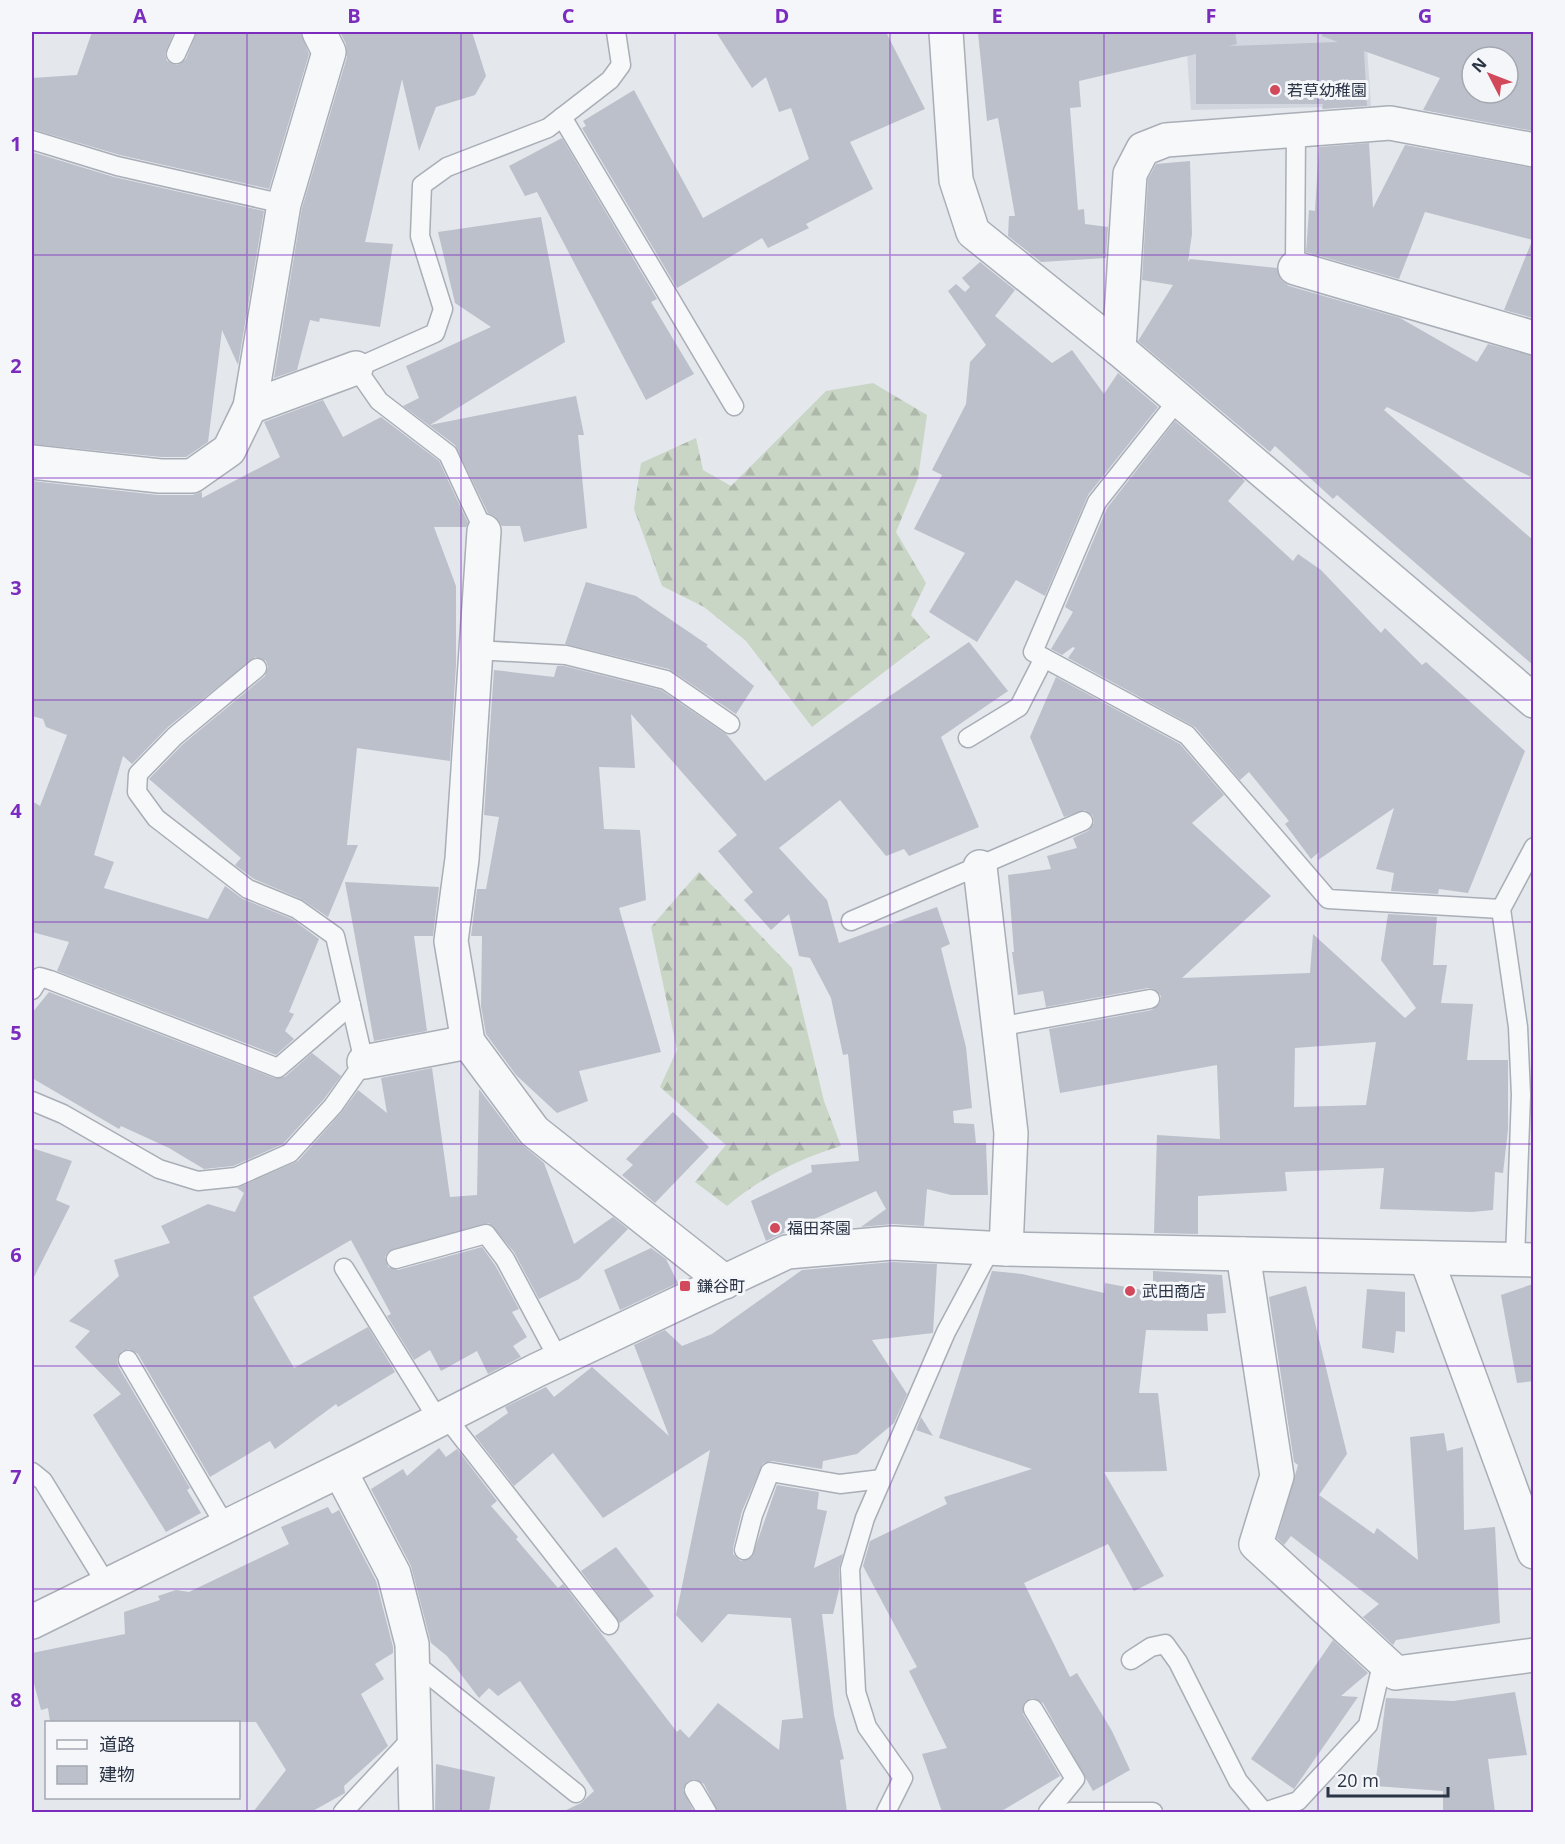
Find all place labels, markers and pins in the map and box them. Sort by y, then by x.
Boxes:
place label: 若草幼稚園 [1287,79,1367,101]
marker: 若草幼稚園 [1268,83,1282,97]
place label: 福田茶園 [787,1217,851,1239]
marker: 福田茶園 [768,1221,782,1235]
place label: 鎌谷町 [697,1275,745,1297]
marker: 鎌谷町 [678,1279,692,1293]
place label: 武田商店 [1142,1280,1206,1302]
marker: 武田商店 [1123,1284,1137,1298]

